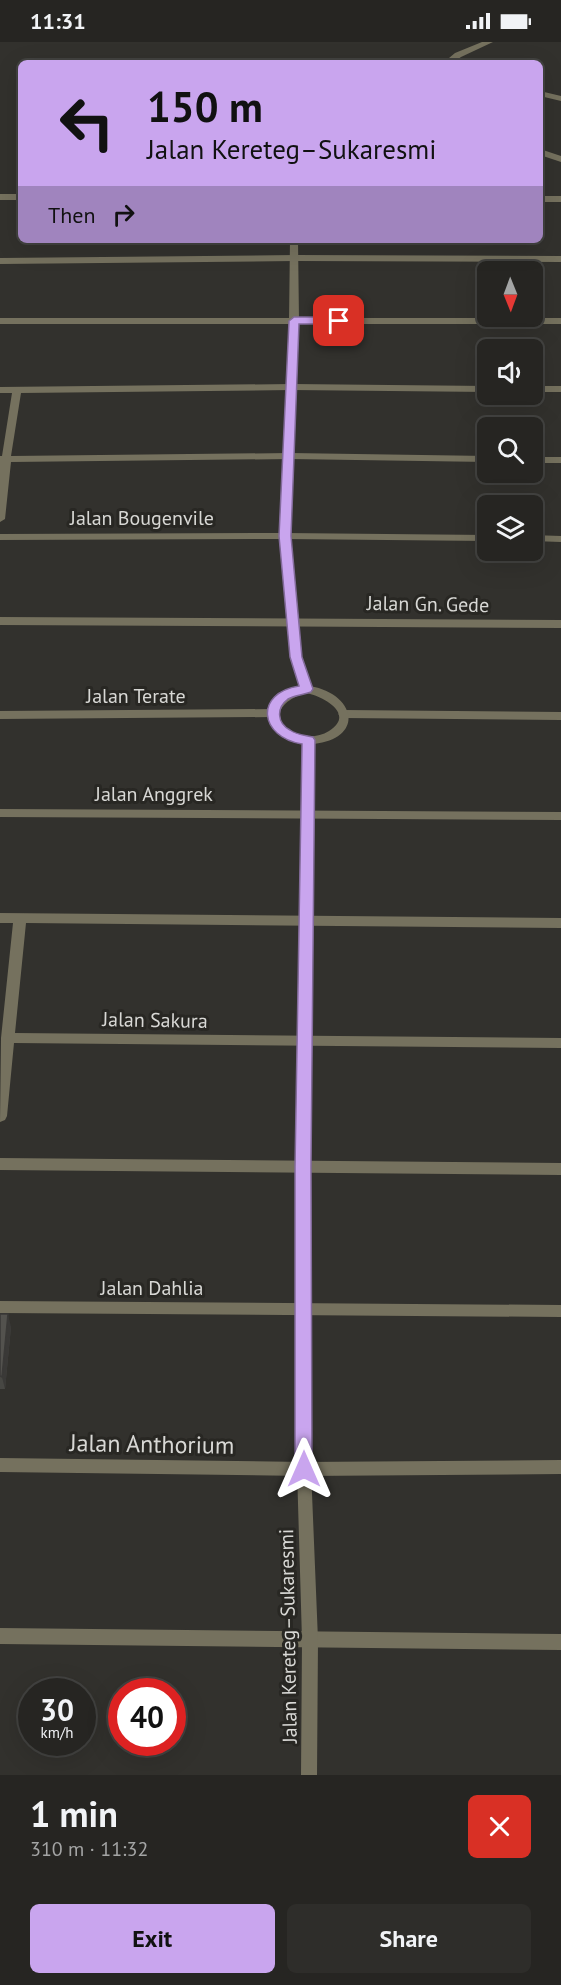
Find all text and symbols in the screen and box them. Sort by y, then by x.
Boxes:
text: 11:31 [30,7,86,35]
text: 150 m [147,79,263,134]
icon: left [48,84,126,162]
text: Jalan Kereteg–Sukaresmi [147,132,437,166]
icon: right [107,198,140,231]
text: Then [48,201,95,229]
north arrow [477,261,543,327]
map controls [477,261,543,561]
pin [313,295,364,346]
icon: arrive [322,304,355,337]
button: sound [477,339,543,405]
button: search [477,417,543,483]
button: layers [477,495,543,561]
street label: Jalan Bougenvile [69,505,214,531]
street label: Jalan Gn. Gede [366,590,489,618]
street label: Jalan Terate [85,683,186,709]
street label: Jalan Anggrek [94,781,213,807]
street label: Jalan Sakura [101,1006,208,1034]
street label: Jalan Dahlia [100,1275,203,1301]
street label: Jalan Anthorium [68,1427,235,1461]
position arrow [272,1437,336,1501]
street label: Jalan Kereteg–Sukaresmi [273,1529,303,1744]
speed limit sign: 40 [108,1678,186,1756]
text: 30 [40,1690,74,1729]
text: km/h [41,1723,73,1742]
text: 1 min [30,1790,118,1837]
button: close [468,1795,531,1858]
text: 310 m · 11:32 [30,1836,148,1862]
button: Exit [30,1904,275,1973]
button: Share [287,1904,531,1973]

